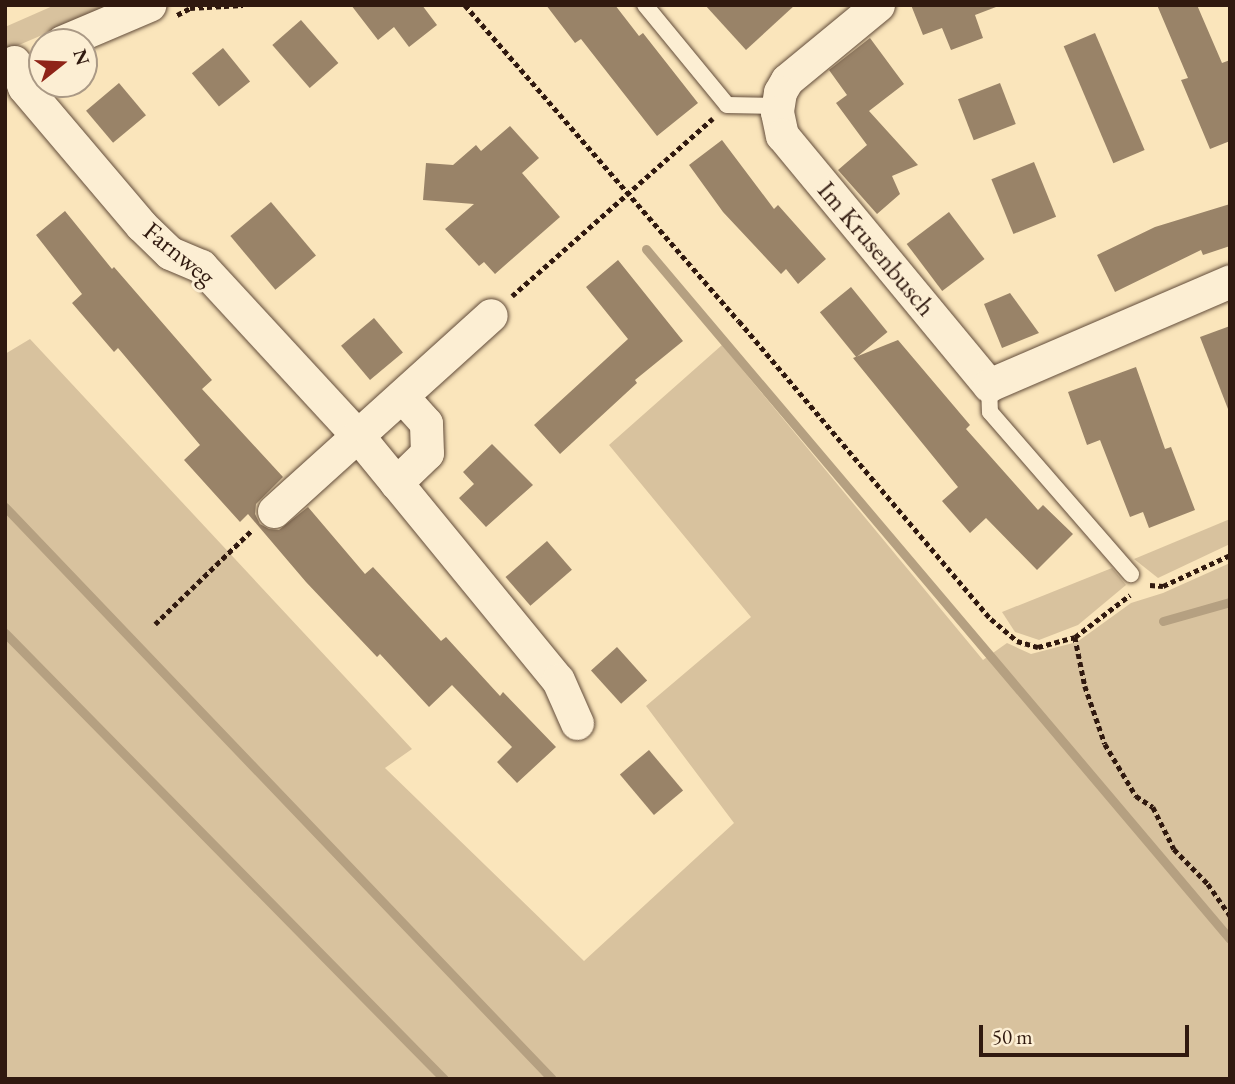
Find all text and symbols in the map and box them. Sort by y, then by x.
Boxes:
north arrow [28,28,98,98]
text: N [67,46,96,68]
street label: Im Krusenbusch [811,175,941,323]
street label: Farnweg [137,216,221,292]
scale bar [983,1010,1193,1054]
text: 50 m [992,1023,1033,1050]

